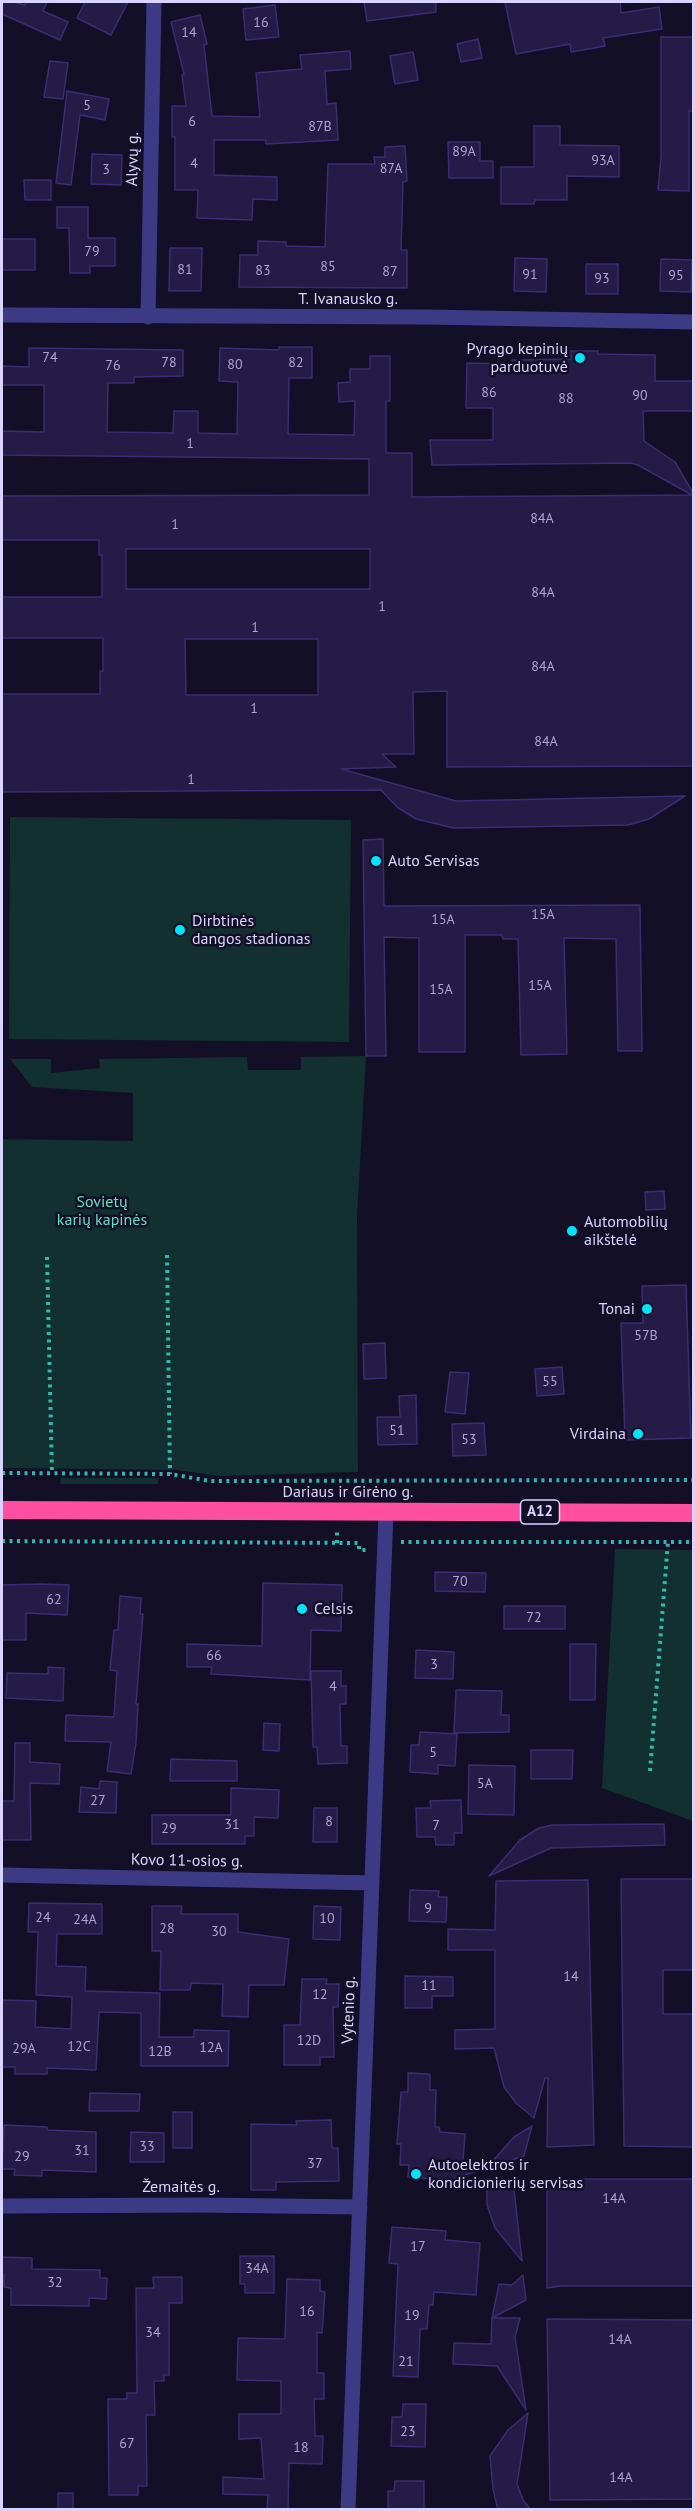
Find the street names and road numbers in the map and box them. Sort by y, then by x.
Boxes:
street label: Alyvų g. [123,132,143,186]
street label: T. Ivanausko g. [298,289,398,309]
street label: Dariaus ir Girėno g. [283,1482,413,1502]
road number: A12 [520,1500,560,1524]
street label: Kovo 11-osios g. [131,1850,243,1872]
street label: Vytenio g. [338,1976,360,2044]
street label: Žemaitės g. [142,2177,220,2197]

